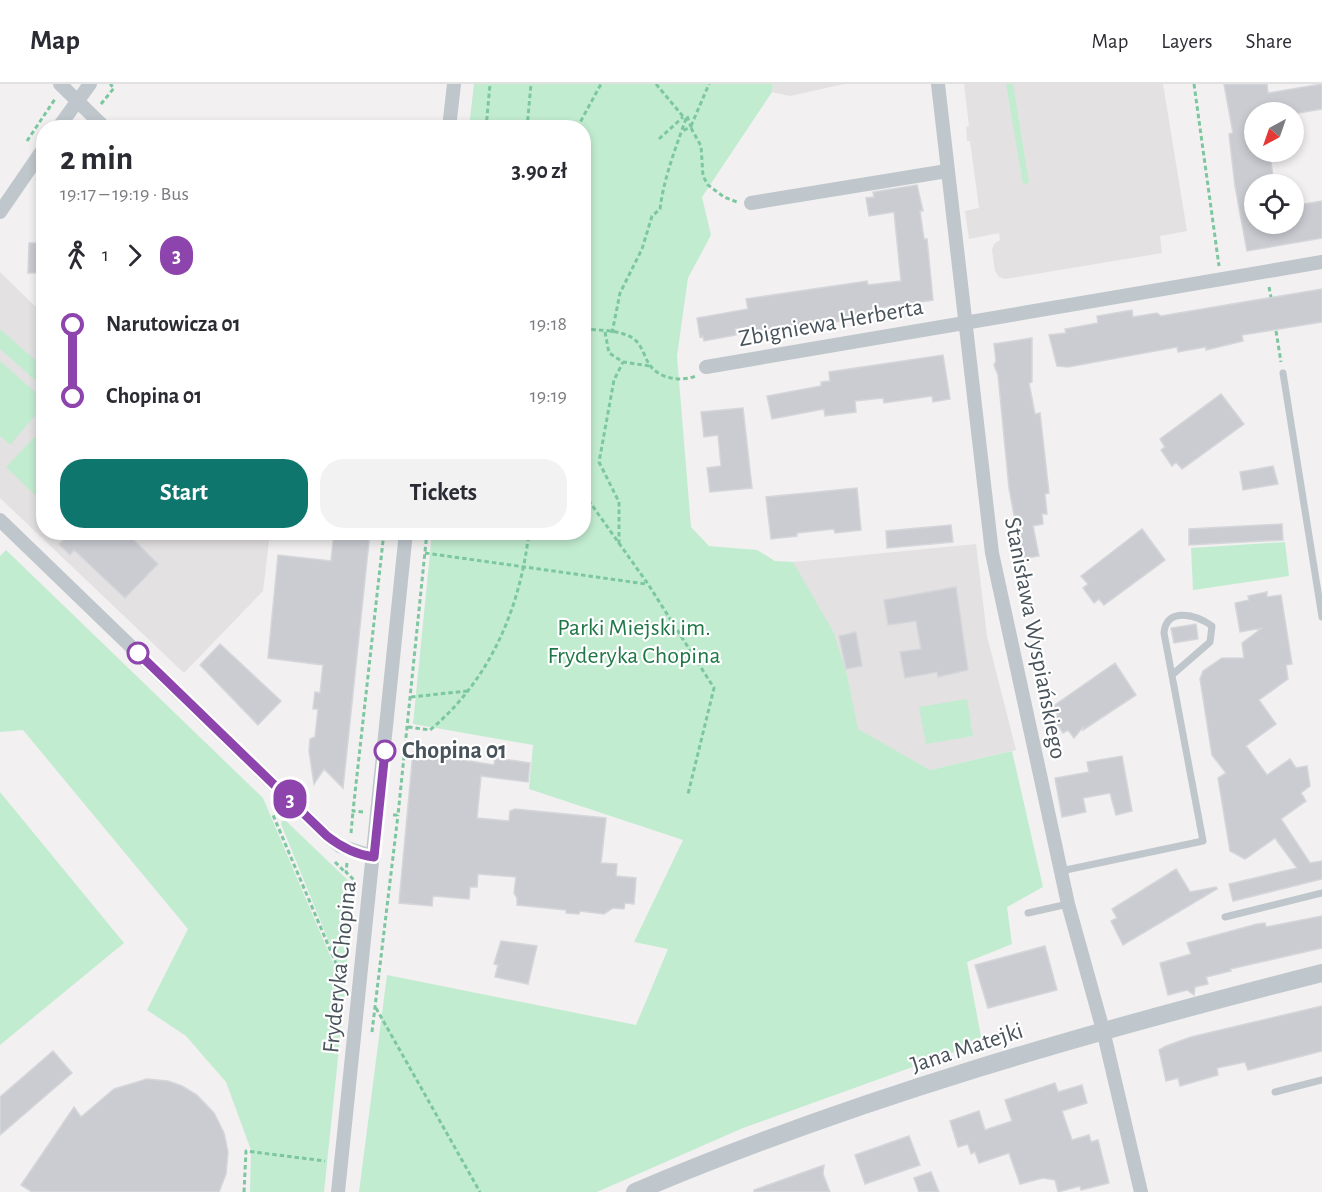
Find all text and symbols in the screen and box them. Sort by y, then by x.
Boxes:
text: Map [30,27,80,55]
text: Map [1092,31,1128,52]
text: Layers [1161,31,1212,52]
text: Share [1245,31,1292,52]
north arrow [1244,102,1304,162]
map controls [1244,102,1304,234]
text: 2 min [60,143,133,176]
text: 3.90 zł [511,160,567,182]
button: locate [1244,174,1304,234]
text: 19:17 – 19:19 · Bus [60,184,189,204]
icon: walk [60,239,93,272]
icon: forward [118,239,151,272]
text: 1 [102,245,109,265]
text: 3 [172,245,181,266]
street label: Zbigniewa Herberta [737,295,925,351]
text: Narutowicza 01 [106,313,241,335]
text: 19:18 [530,314,567,334]
text: Chopina 01 [106,385,202,407]
text: 19:19 [530,386,567,406]
button: Start [60,459,308,528]
button: Tickets [320,459,567,528]
street label: Stanisława Wyspiańskiego [1000,515,1070,761]
park label: Parki Miejski im. Fryderyka Chopina [547,616,721,668]
unlabelled marker [127,642,149,664]
place label: Chopina 01 [402,739,507,763]
marker: Chopina 01 [374,740,396,762]
line badge: 3 [270,780,310,818]
text: 3 [285,789,295,810]
street label: Fryderyka Chopina [319,880,361,1054]
street label: Jana Matejki [908,1019,1026,1077]

